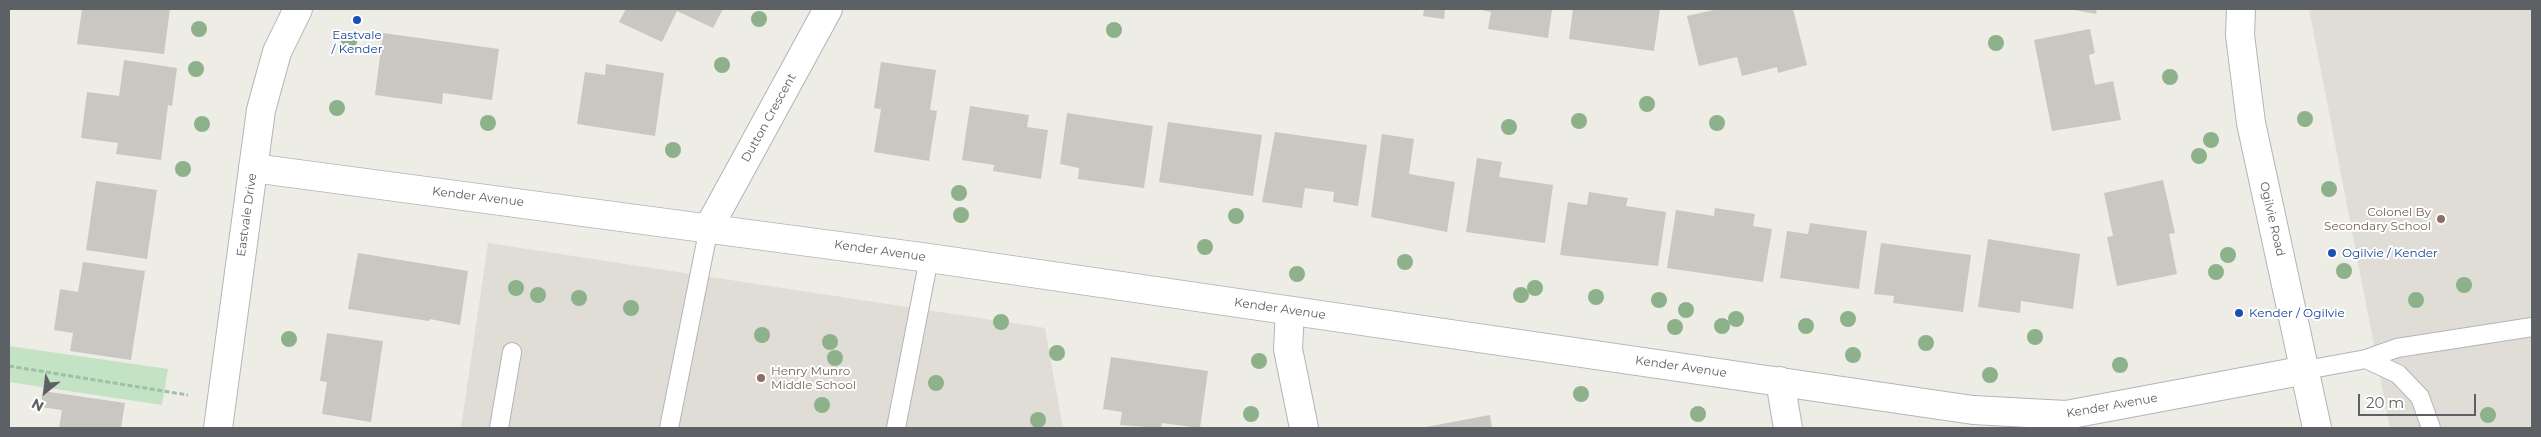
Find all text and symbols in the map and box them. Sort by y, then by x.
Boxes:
marker: Eastvale / Kender [351,14,363,26]
place label: Eastvale / Kender [332,28,382,56]
street label: Dutton Crescent [739,71,799,165]
street label: Eastvale Drive [234,172,260,258]
street label: Ogilvie Road [2256,180,2288,258]
street label: Kender Avenue [431,184,525,210]
place label: Colonel By Secondary School [2324,205,2431,233]
marker: Colonel By Secondary School [2435,213,2447,225]
street label: Kender Avenue [833,237,927,265]
place label: Ogilvie / Kender [2342,246,2438,260]
marker: Ogilvie / Kender [2326,247,2338,259]
street label: Kender Avenue [1233,295,1327,323]
place label: Kender / Ogilvie [2249,306,2345,320]
marker: Kender / Ogilvie [2233,307,2245,319]
street label: Kender Avenue [1634,353,1728,381]
place label: Henry Munro Middle School [771,364,856,392]
north arrow [20,367,70,417]
marker: Henry Munro Middle School [755,372,767,384]
scale bar [2361,384,2478,416]
street label: Kender Avenue [2065,391,2159,421]
text: 20 m [2366,393,2404,412]
text: N [28,395,47,416]

